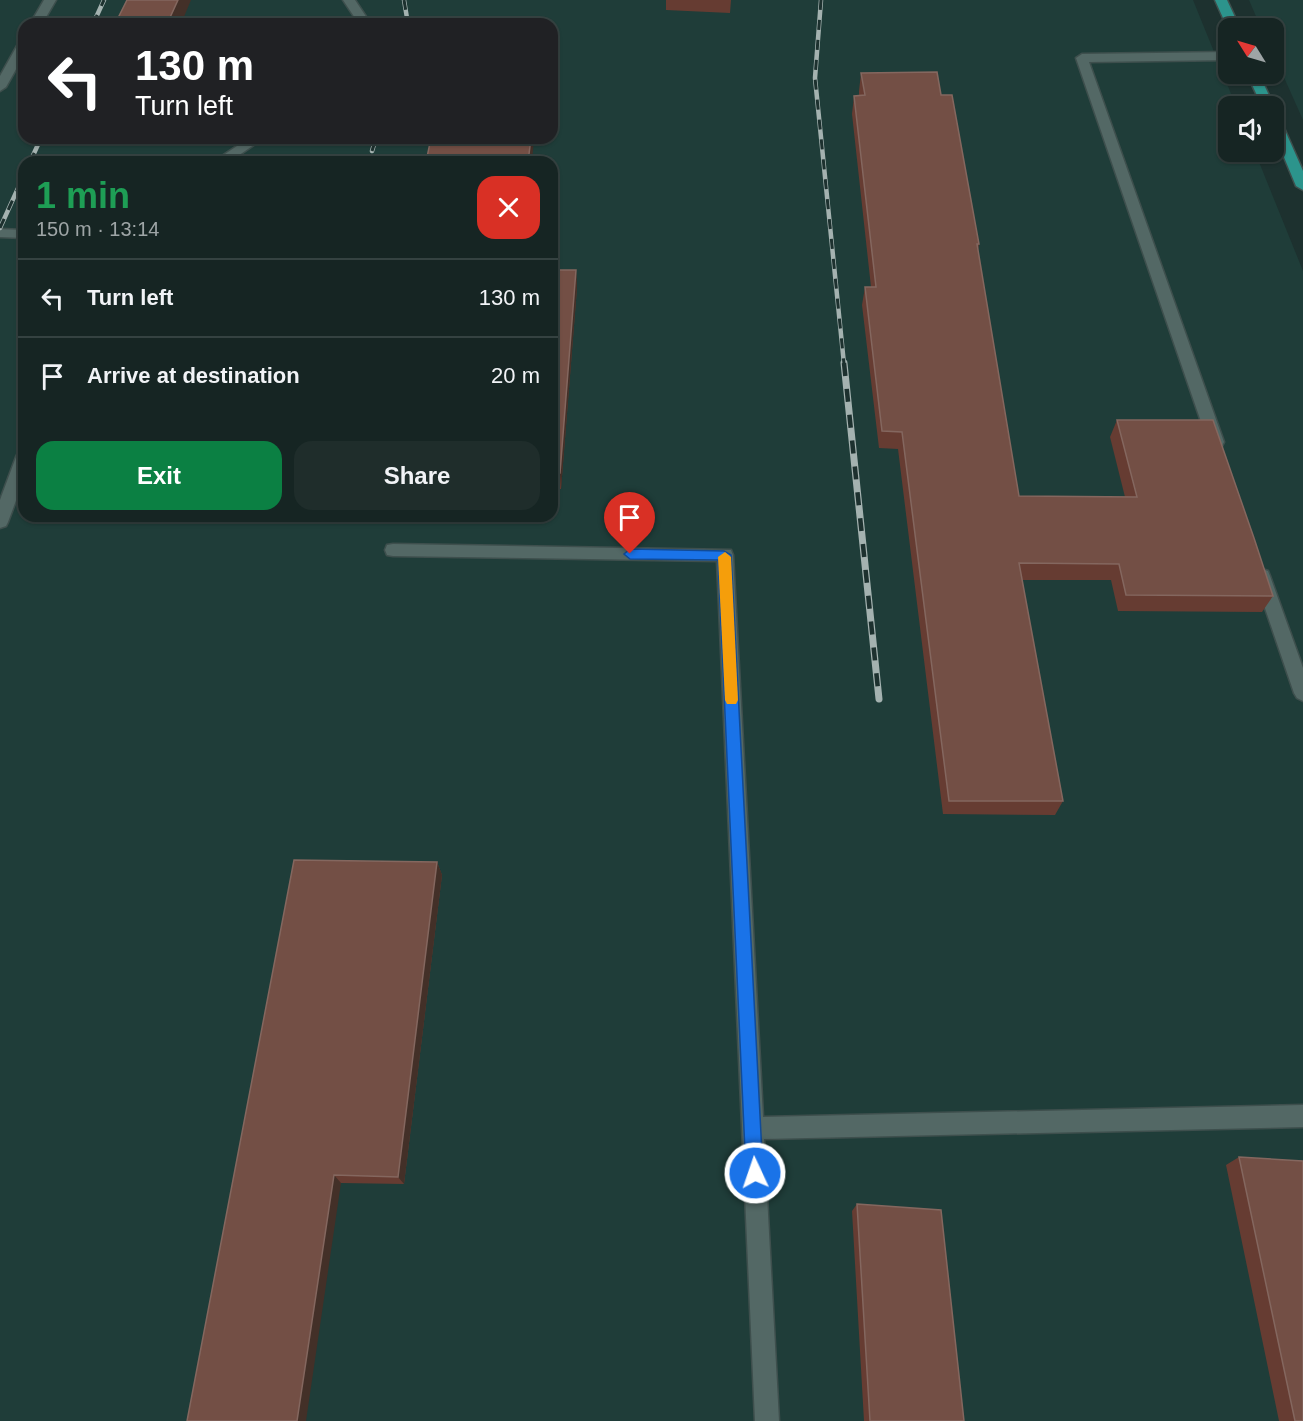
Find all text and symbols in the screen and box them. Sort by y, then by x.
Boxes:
north arrow [1218,18,1284,84]
map controls [1218,18,1284,162]
icon: left [36,42,114,120]
text: 130 m [135,42,254,89]
text: Turn left [135,91,233,121]
button: sound [1218,96,1284,162]
text: 1 min [36,175,130,216]
button: close [477,176,540,239]
text: 150 m · 13:14 [36,218,159,240]
icon: left [36,282,69,315]
text: Turn left [87,285,173,310]
text: 130 m [479,285,540,310]
icon: arrive [36,360,69,393]
text: Arrive at destination [87,363,300,388]
text: 20 m [491,363,540,388]
button: Exit [36,441,282,510]
button: Share [294,441,540,510]
pin [604,492,655,554]
icon: arrive [613,501,646,534]
position arrow [723,1141,787,1205]

